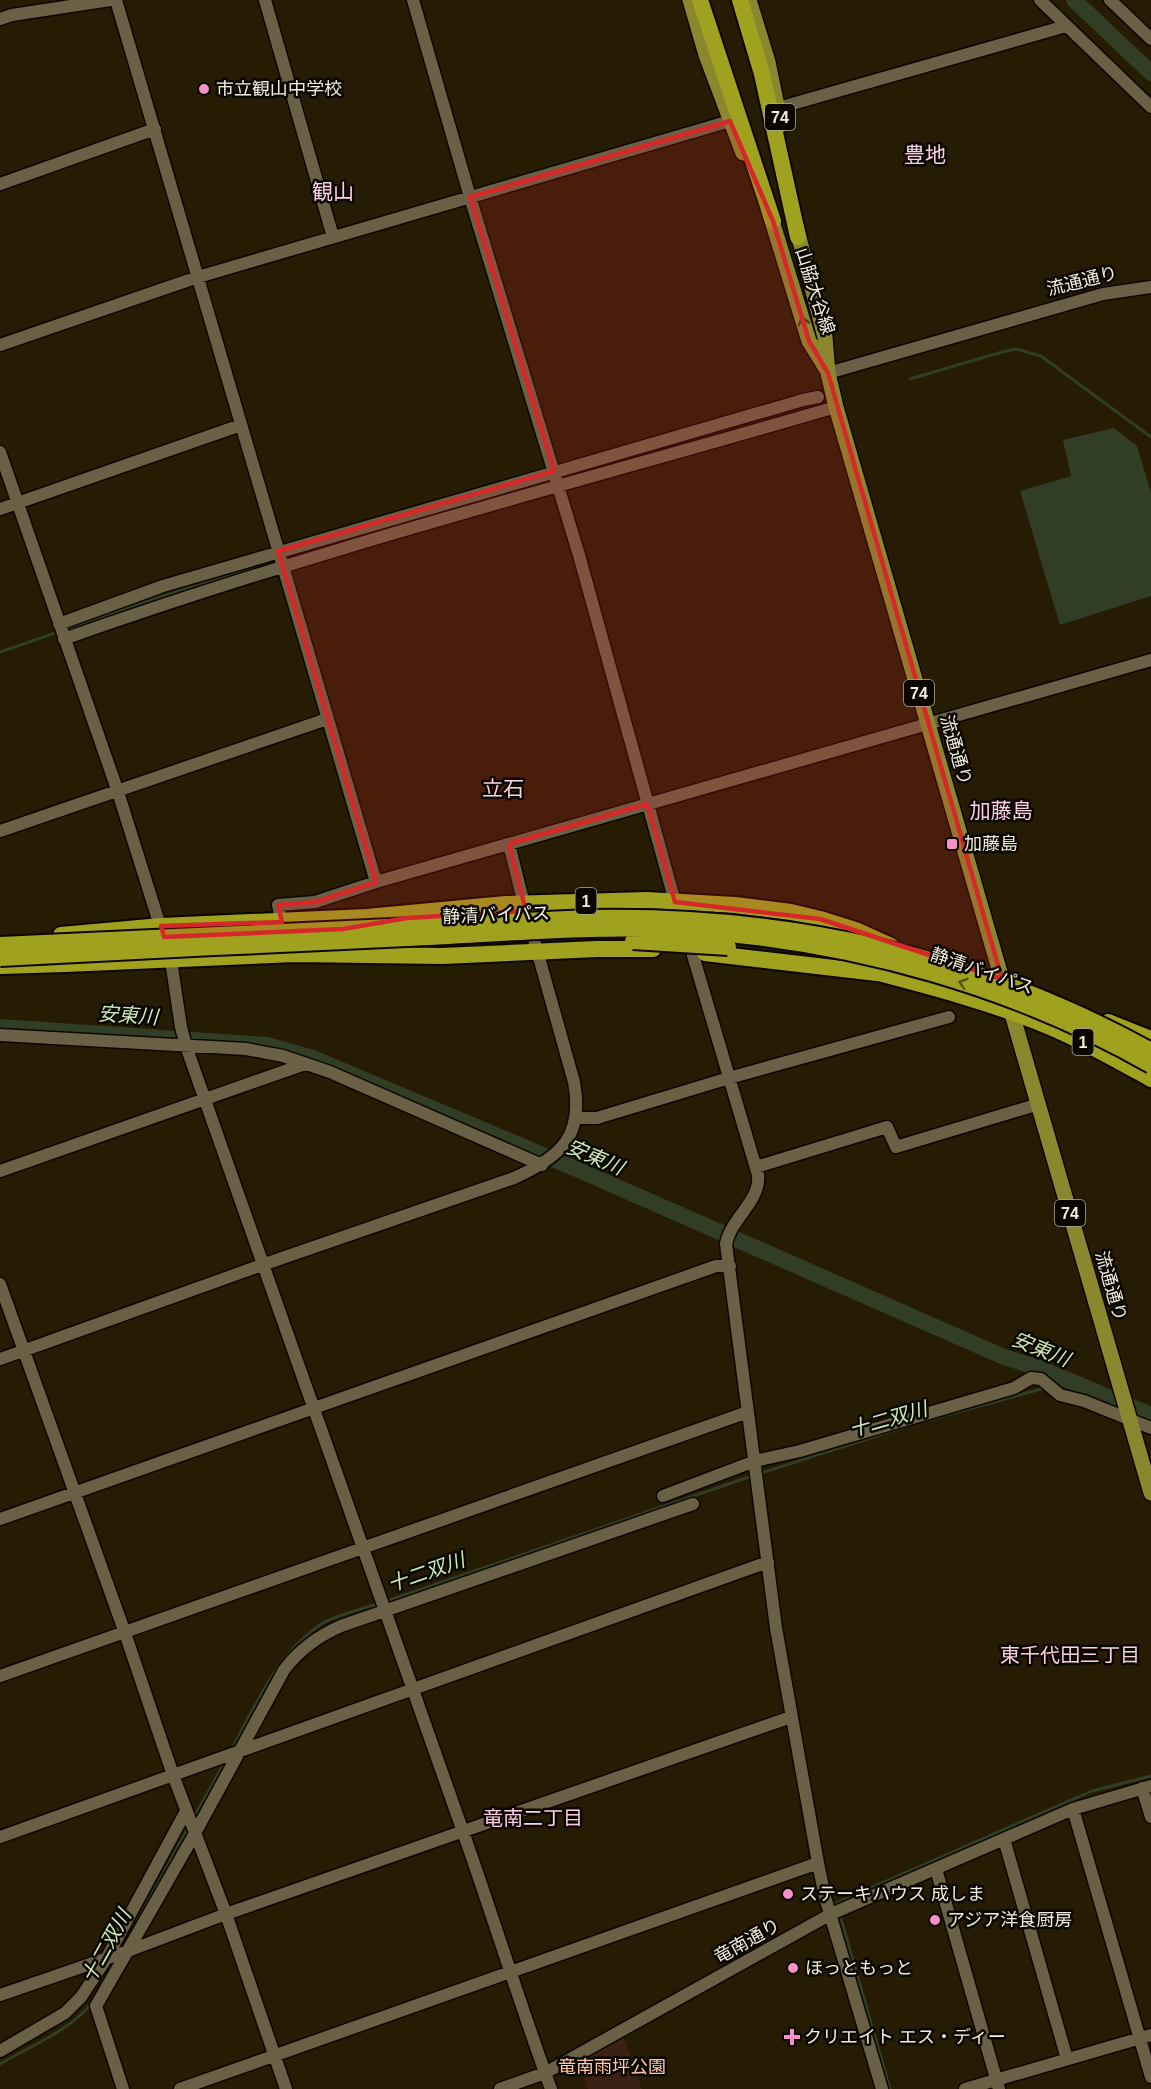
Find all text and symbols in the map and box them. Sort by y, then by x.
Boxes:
place label: 市立観山中学校 [216,79,342,99]
marker: 市立観山中学校 [197,82,211,96]
road number: 74 [765,104,795,130]
district label: 豊地 [904,143,946,166]
district label: 観山 [312,180,354,203]
street label: 山脇大谷線 [792,245,838,337]
street label: 流通通り [1045,263,1119,299]
one-way arrow [798,316,810,327]
road number: 74 [904,680,934,706]
street label: 流通通り [936,713,976,787]
district label: 立石 [482,777,524,800]
district label: 加藤島 [970,799,1033,822]
place label: 加藤島 [964,834,1018,854]
marker: 加藤島 [945,837,959,851]
road number: 1 [576,888,596,914]
street label: 静清バイパス [442,903,550,927]
street label: 静清バイパス [928,944,1036,998]
one-way arrow [958,978,969,990]
water label: 安東川 [97,1002,161,1028]
road number: 1 [1072,1029,1094,1055]
water label: 安東川 [563,1135,629,1180]
road number: 74 [1055,1200,1085,1226]
street label: 流通通り [1091,1249,1131,1323]
water label: 安東川 [1009,1328,1075,1371]
water label: 十二双川 [847,1397,931,1441]
water label: 十二双川 [385,1548,469,1595]
district label: 東千代田三丁目 [1000,1644,1140,1666]
district label: 竜南二丁目 [483,1807,583,1829]
place label: ステーキハウス 成しま [800,1884,985,1904]
marker: ステーキハウス 成しま [781,1887,795,1901]
water label: 十二双川 [77,1904,136,1986]
place label: アジア洋食厨房 [947,1910,1072,1930]
marker: アジア洋食厨房 [928,1913,942,1927]
street label: 竜南通り [711,1915,783,1967]
place label: ほっともっと [805,1958,913,1978]
marker: ほっともっと [786,1961,800,1975]
place label: クリエイト エス・ディー [804,2027,1006,2047]
marker: クリエイト エス・ディー [785,2030,799,2044]
park label: 竜南雨坪公園 [558,2057,666,2077]

